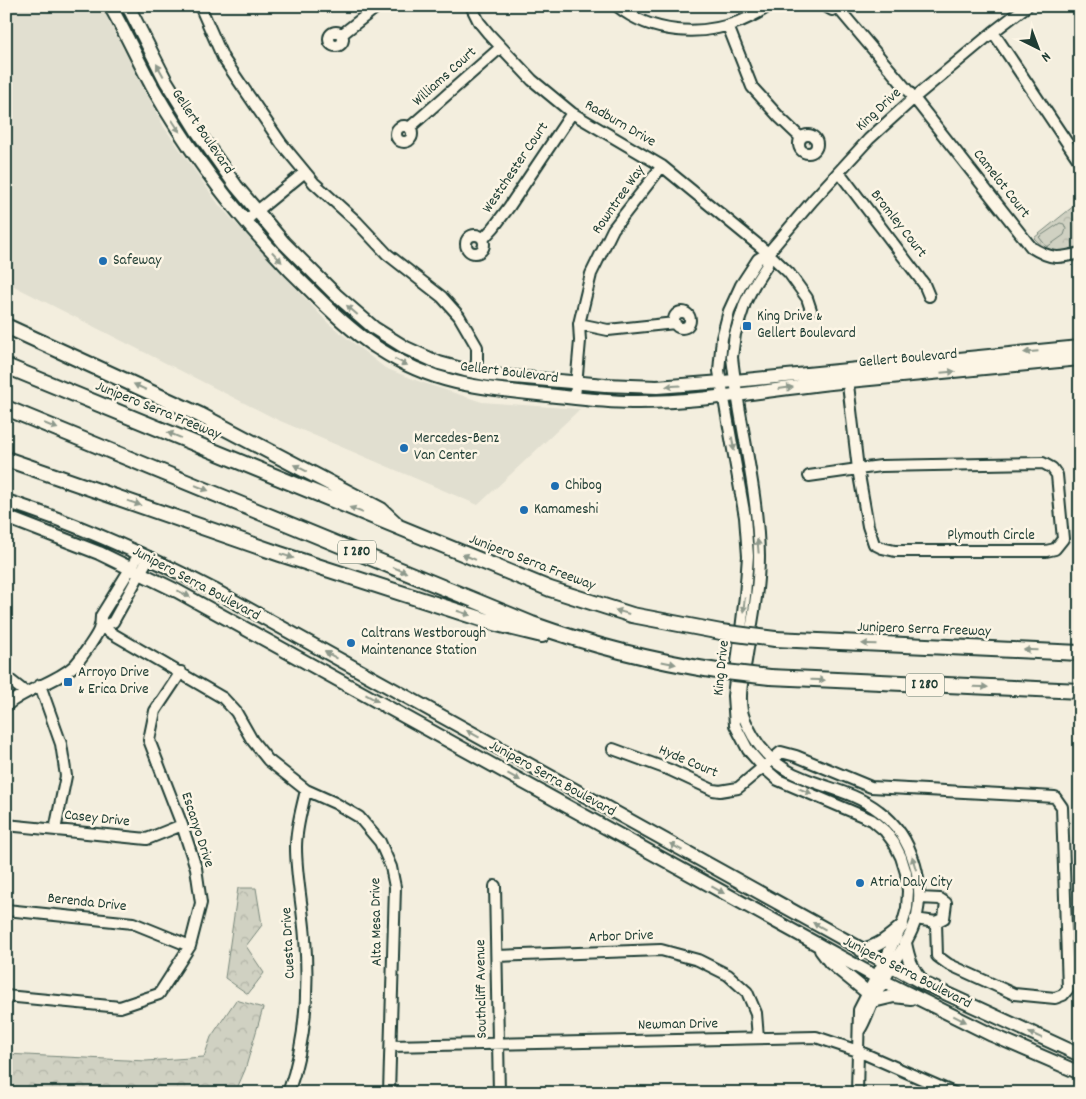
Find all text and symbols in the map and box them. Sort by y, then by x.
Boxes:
north arrow [1014,22,1064,72]
street label: Williams Court [408,42,482,112]
text: N [1036,46,1055,66]
one-way arrow [156,63,164,78]
street label: King Drive [851,83,907,137]
street label: Gellert Boulevard [165,85,239,179]
street label: Radburn Drive [580,95,660,154]
street label: Westchester Court [477,118,555,218]
one-way arrow [171,119,181,132]
street label: Camelot Court [967,145,1035,224]
street label: Rowntree Way [587,160,651,239]
street label: Bromley Court [864,185,932,263]
place label: Safeway [113,250,162,272]
one-way arrow [271,251,283,263]
marker: Safeway [97,255,109,267]
one-way arrow [347,304,359,316]
place label: King Drive & Gellert Boulevard [757,306,856,345]
marker: King Drive & Gellert Boulevard [741,320,753,332]
street label: Gellert Boulevard [858,344,958,374]
one-way arrow [1023,348,1039,356]
street label: Gellert Boulevard [459,356,559,390]
one-way arrow [393,358,408,366]
one-way arrow [940,367,956,375]
street label: Junipero Serra Freeway [92,376,225,447]
one-way arrow [133,382,147,390]
one-way arrow [664,382,680,390]
one-way arrow [779,384,795,392]
one-way arrow [44,423,58,431]
place label: Mercedes-Benz Van Center [414,428,499,467]
one-way arrow [166,431,181,439]
one-way arrow [729,436,737,452]
marker: Mercedes-Benz Van Center [398,442,410,454]
one-way arrow [293,464,308,472]
place label: Chibog [565,475,602,497]
marker: Chibog [549,480,561,492]
one-way arrow [194,485,209,492]
one-way arrow [127,499,142,507]
place label: Kamameshi [534,499,598,521]
marker: Kamameshi [518,504,530,516]
one-way arrow [349,506,363,514]
street label: Plymouth Circle [947,525,1035,547]
street label: Junipero Serra Freeway [466,529,599,598]
one-way arrow [754,537,762,553]
road number: I 280 [338,540,376,564]
street label: Junipero Serra Boulevard [128,541,264,627]
one-way arrow [462,552,477,560]
one-way arrow [280,553,295,561]
one-way arrow [393,566,408,574]
one-way arrow [177,590,191,598]
one-way arrow [740,597,748,613]
one-way arrow [615,607,630,615]
one-way arrow [457,610,472,618]
street label: Junipero Serra Freeway [857,617,992,643]
place label: Caltrans Westborough Maintenance Station [361,623,486,662]
marker: Caltrans Westborough Maintenance Station [345,637,357,649]
street label: King Drive [708,639,736,697]
one-way arrow [860,639,876,647]
one-way arrow [1023,646,1039,654]
one-way arrow [324,651,339,659]
one-way arrow [662,659,678,667]
place label: Arroyo Drive & Erica Drive [78,662,149,701]
road number: I 280 [906,674,944,696]
marker: Arroyo Drive & Erica Drive [62,676,74,688]
one-way arrow [811,677,827,685]
one-way arrow [973,683,989,691]
one-way arrow [365,694,380,702]
one-way arrow [466,730,481,738]
street label: Junipero Serra Boulevard [485,735,619,823]
street label: Hyde Court [655,740,721,785]
one-way arrow [507,773,522,781]
one-way arrow [798,787,813,795]
street label: Escanyo Drive [174,789,220,871]
street label: Casey Drive [63,805,131,833]
one-way arrow [669,843,684,851]
one-way arrow [910,855,918,870]
place label: Atria Daly City [870,872,953,894]
street label: Alta Mesa Drive [365,877,389,967]
marker: Atria Daly City [854,877,866,889]
one-way arrow [711,885,724,894]
street label: Berenda Drive [46,888,128,918]
street label: Cuesta Drive [276,906,302,979]
one-way arrow [811,922,826,930]
street label: Arbor Drive [588,925,654,949]
street label: Junipero Serra Boulevard [839,931,975,1015]
street label: Southcliff Avenue [470,939,494,1039]
street label: Newman Drive [638,1013,719,1037]
one-way arrow [952,1015,967,1024]
one-way arrow [1028,1030,1042,1038]

